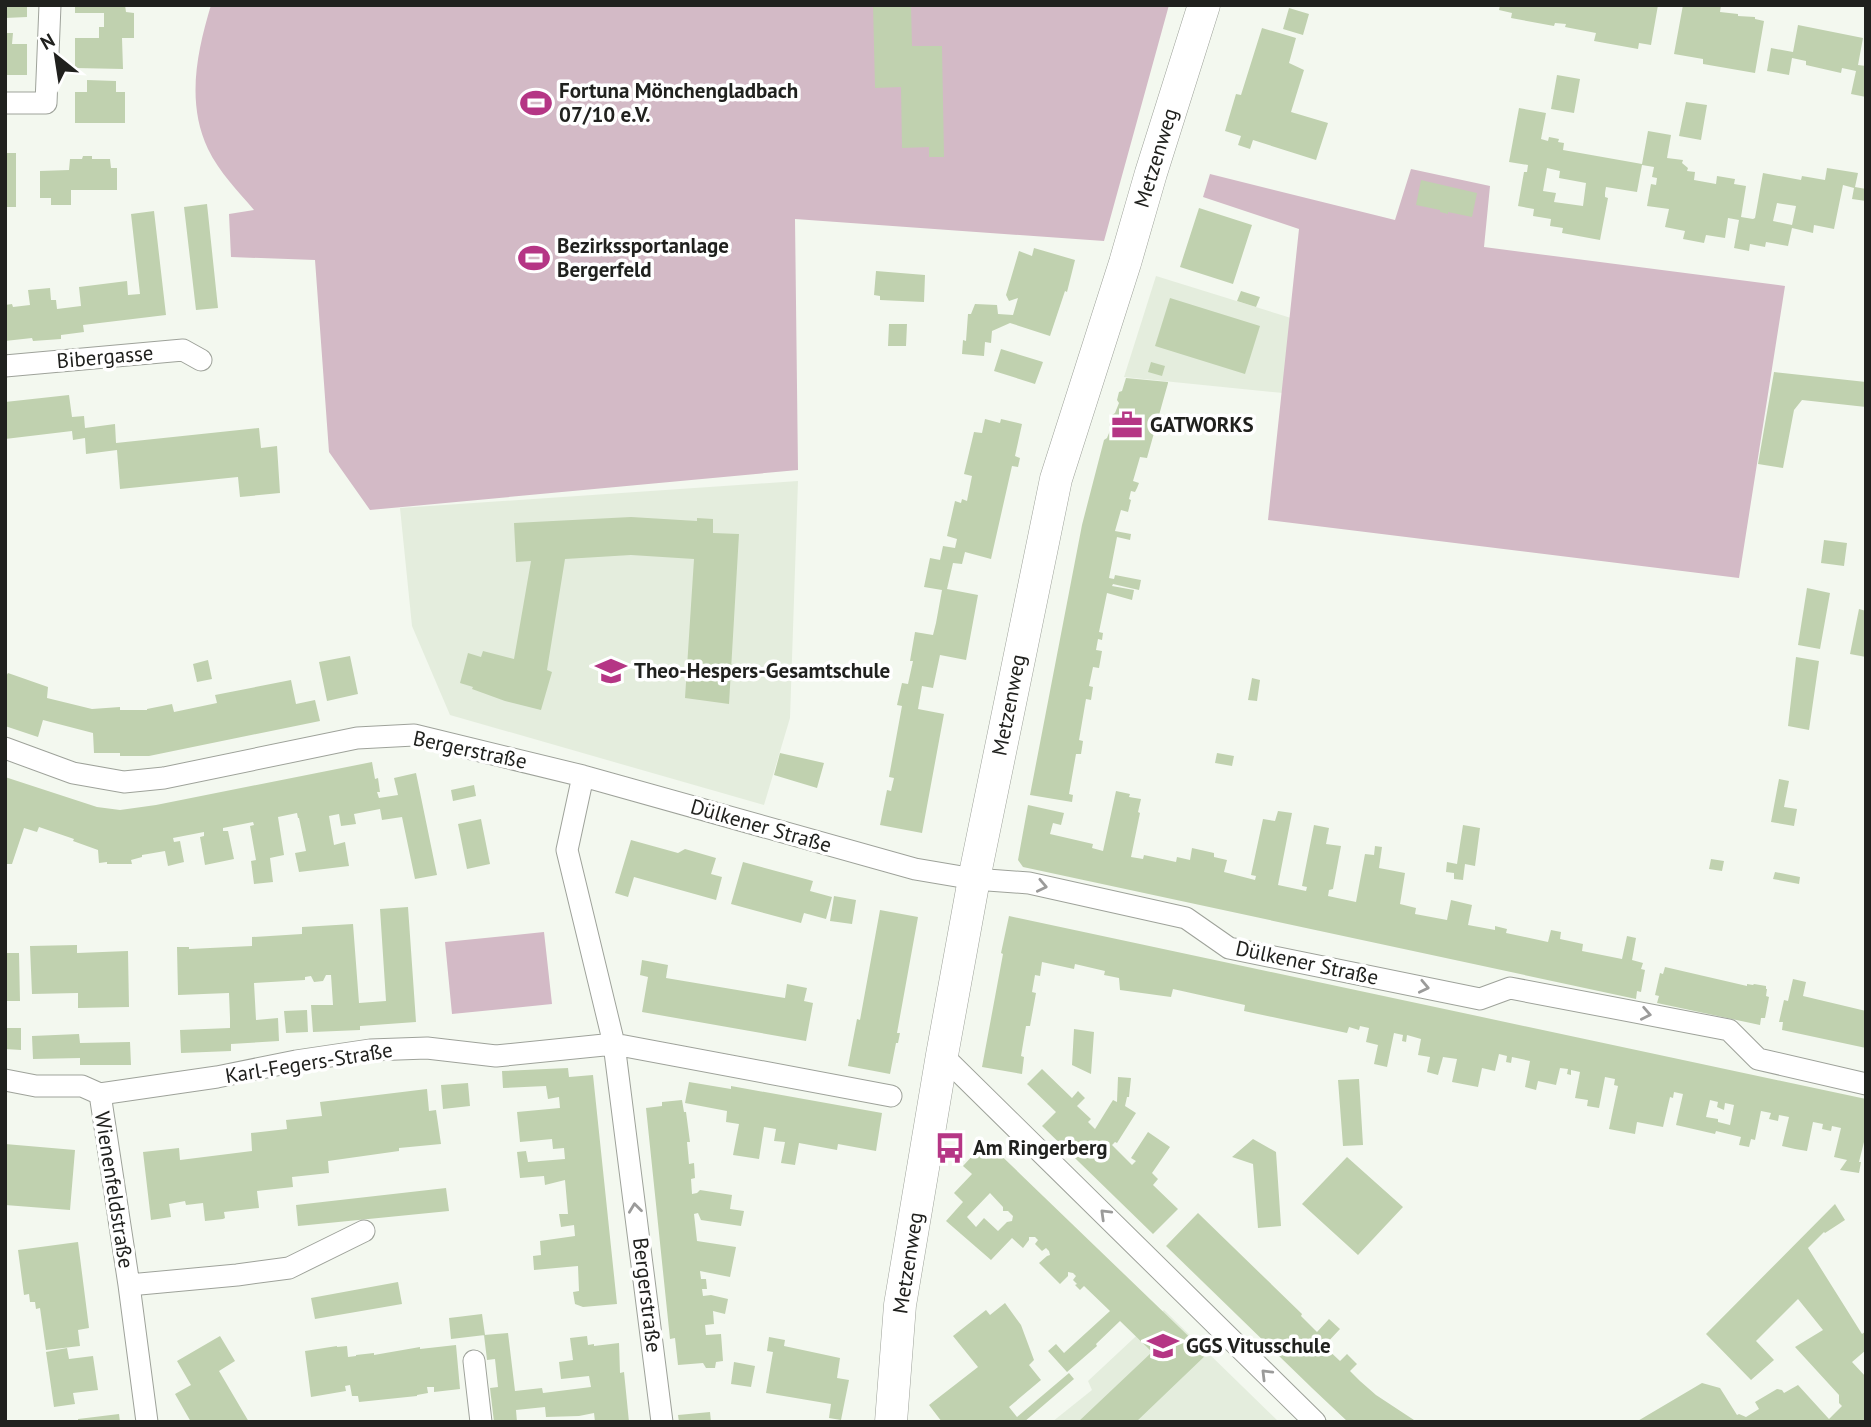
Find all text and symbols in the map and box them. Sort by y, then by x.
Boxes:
north arrow [21,21,91,91]
text: N [36,28,59,55]
place label: Fortuna Mönchengladbach 07/10 e.V. [559,77,798,128]
sports icon: Fortuna Mönchengladbach 07/10 e.V. [519,86,553,120]
street label: Metzenweg [1128,105,1183,211]
place label: Bezirkssportanlage Bergerfeld [557,232,729,283]
sports icon: Bezirkssportanlage Bergerfeld [517,241,551,275]
street label: Bibergasse [55,339,154,374]
office icon: GATWORKS [1110,408,1144,442]
place label: GATWORKS [1150,411,1254,438]
street label: Metzenweg [985,652,1032,758]
school or university icon: Theo-Hespers-Gesamtschule [594,654,628,688]
place label: Theo-Hespers-Gesamtschule [634,657,890,684]
street label: Bergerstraße [411,724,530,775]
street label: Dülkener Straße [687,792,835,859]
one-way arrow [1036,878,1048,892]
street label: Dülkener Straße [1233,934,1381,991]
one-way arrow [1418,979,1430,994]
one-way arrow [1640,1006,1652,1021]
street label: Karl-Fegers-Straße [223,1036,395,1089]
street label: Wienenfeldstraße [89,1110,140,1270]
bus stop icon: Am Ringerberg [933,1131,967,1165]
place label: Am Ringerberg [973,1134,1108,1161]
one-way arrow [628,1202,643,1214]
one-way arrow [1100,1209,1113,1222]
street label: Metzenweg [886,1210,929,1316]
street label: Bergerstraße [627,1236,668,1354]
school or university icon: GGS Vitusschule [1146,1329,1180,1363]
place label: GGS Vitusschule [1186,1332,1331,1359]
one-way arrow [1262,1369,1275,1382]

